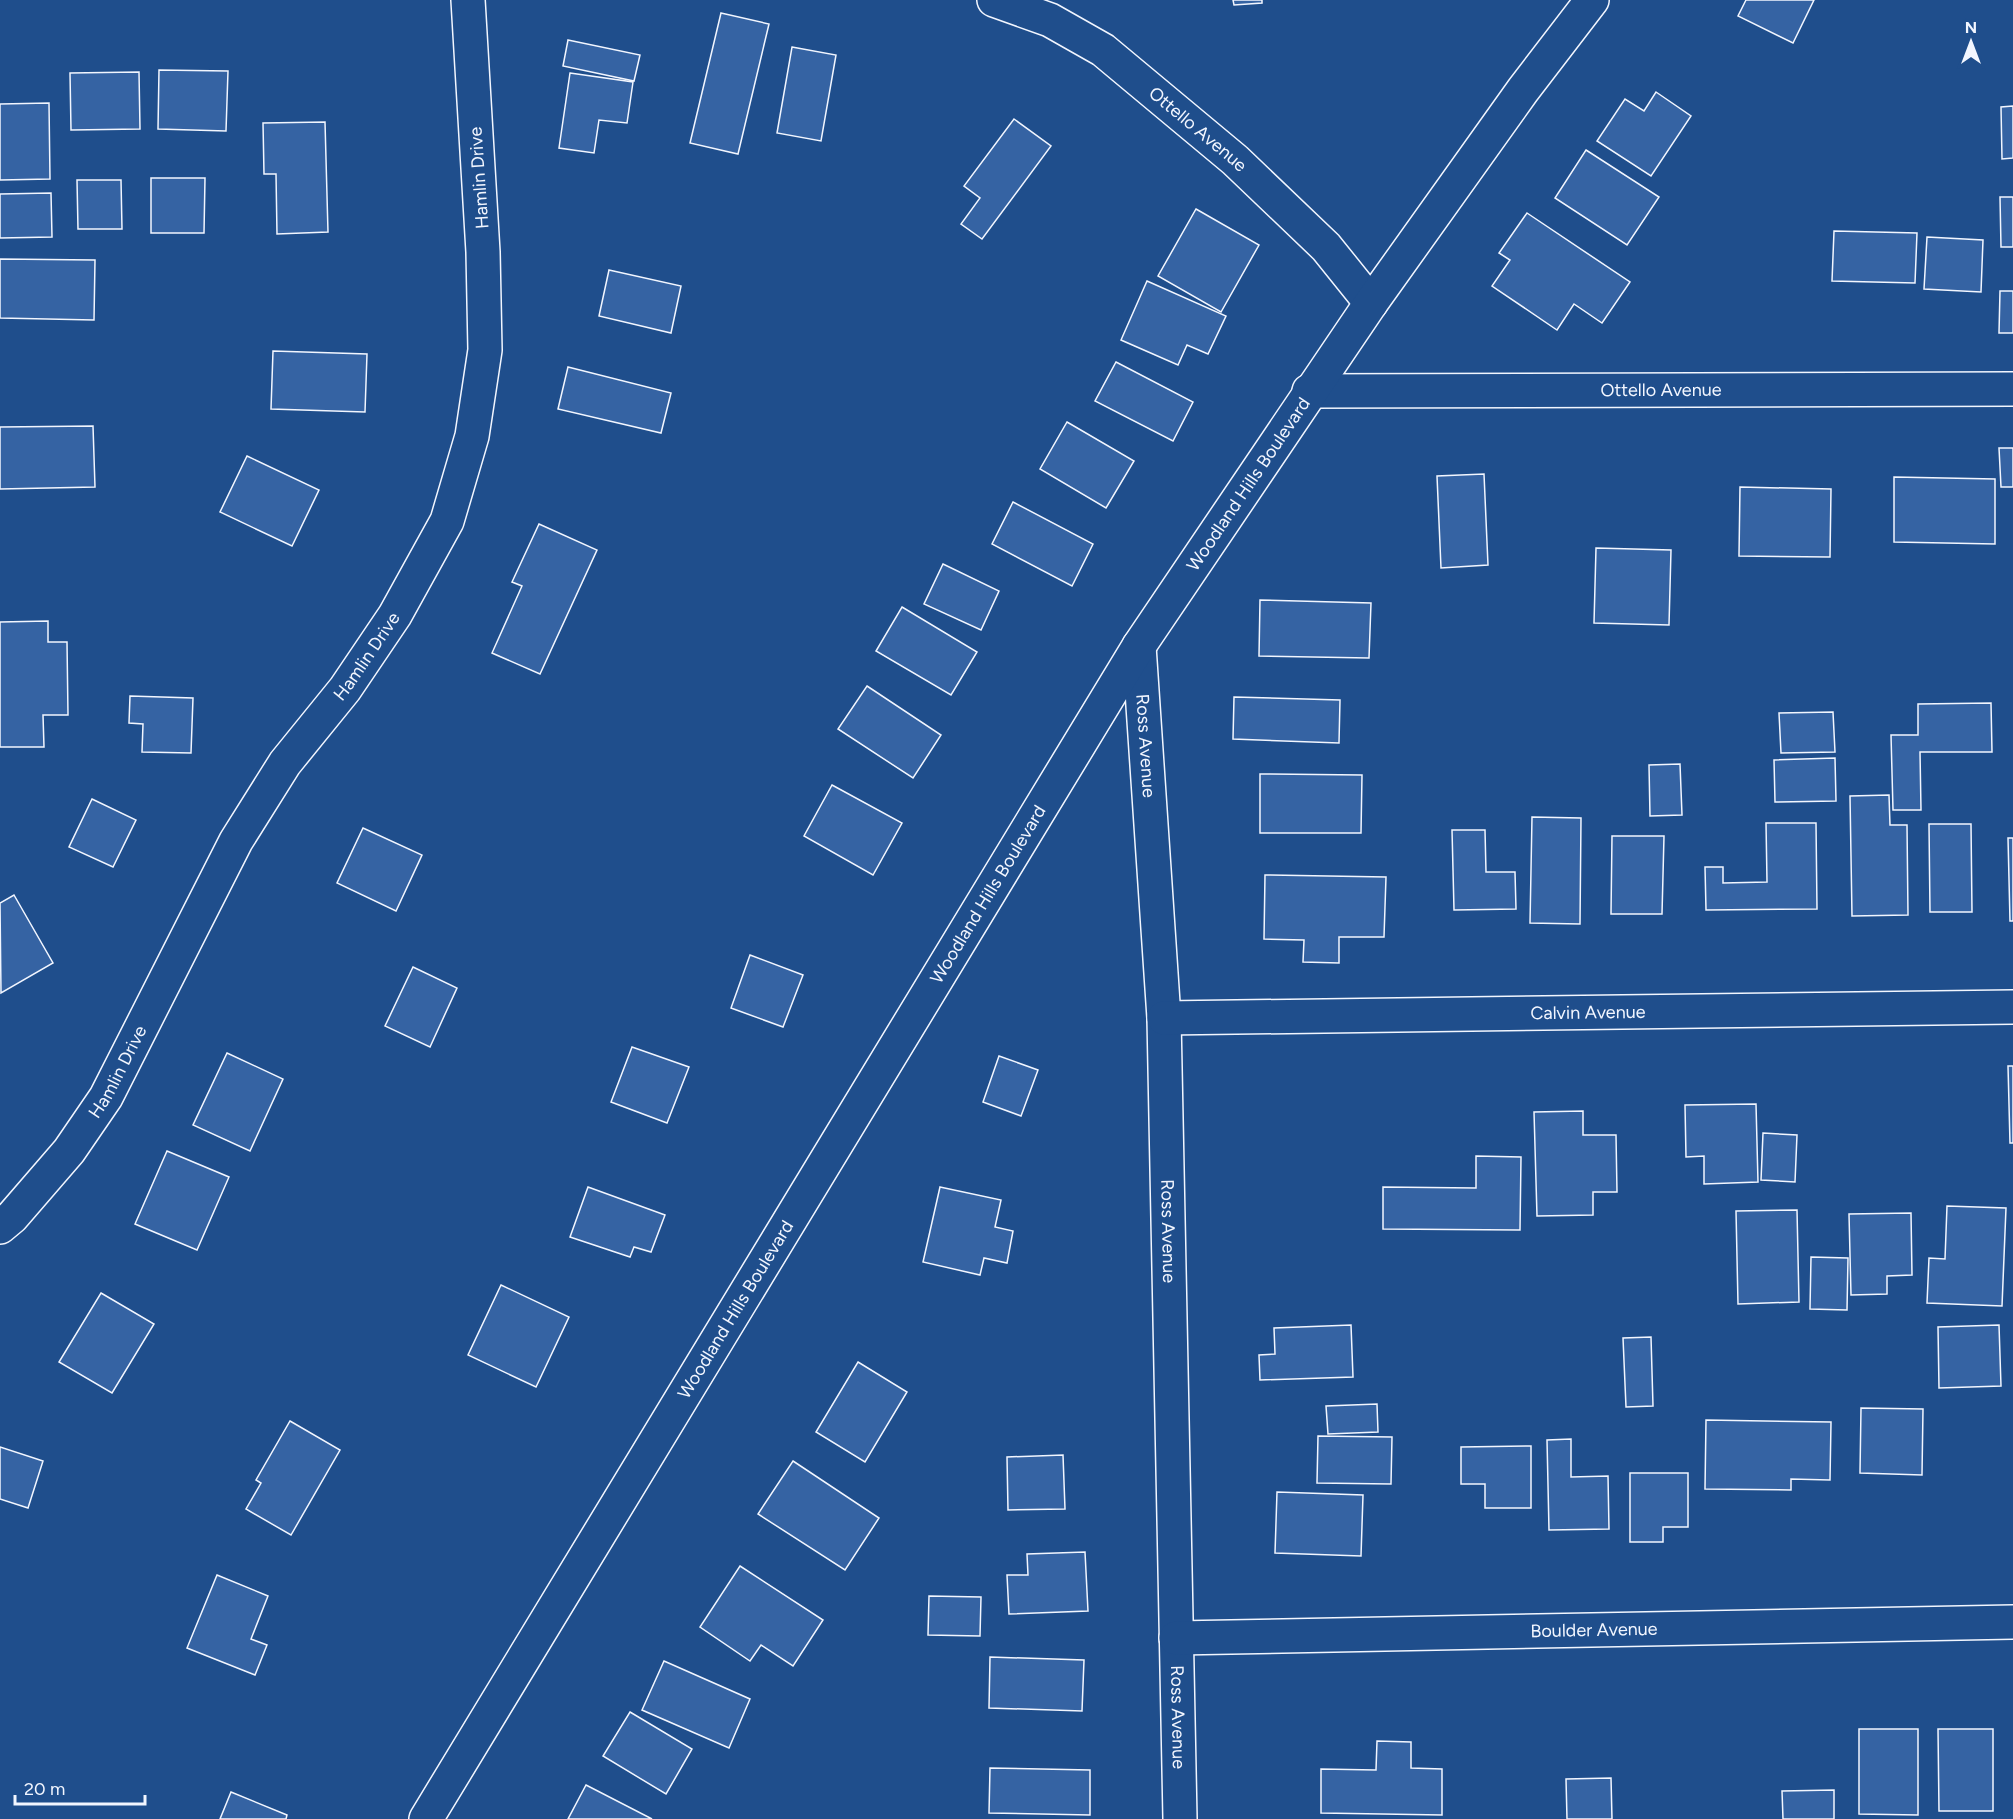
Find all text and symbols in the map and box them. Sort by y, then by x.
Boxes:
north arrow [1941,12,2001,72]
text: N [1965,18,1977,37]
street label: Ottello Avenue [1144,82,1252,177]
street label: Hamlin Drive [464,126,494,230]
street label: Ottello Avenue [1600,379,1722,401]
street label: Woodland Hills Boulevard [1182,393,1315,575]
street label: Hamlin Drive [329,608,405,705]
street label: Ross Avenue [1131,693,1160,798]
street label: Woodland Hills Boulevard [925,801,1051,988]
street label: Calvin Avenue [1530,1001,1646,1024]
street label: Hamlin Drive [84,1022,152,1123]
street label: Ross Avenue [1156,1179,1180,1283]
street label: Woodland Hills Boulevard [673,1216,798,1403]
street label: Boulder Avenue [1530,1618,1658,1642]
street label: Ross Avenue [1166,1665,1190,1769]
scale bar [15,1768,146,1806]
text: 20 m [24,1778,65,1800]

